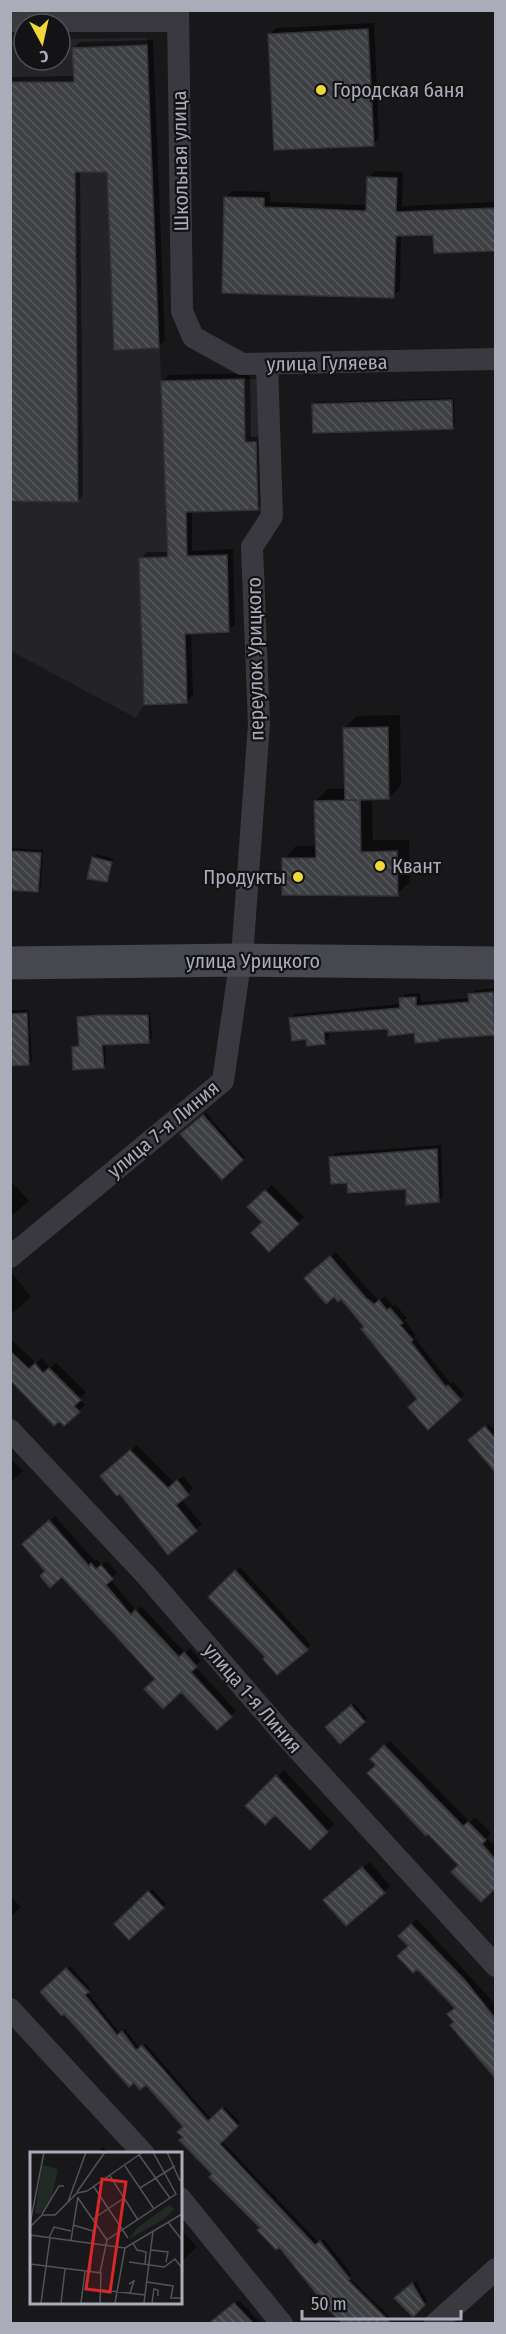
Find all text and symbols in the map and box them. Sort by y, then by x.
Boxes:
north arrow [12,12,72,72]
text: С [38,46,49,66]
place label: Городская баня [333,78,464,102]
marker: Городская баня [314,83,328,97]
street label: Школьная улица [167,90,193,232]
street label: улица Гуляева [266,350,388,376]
street label: переулок Урицкого [242,577,268,741]
place label: Квант [392,854,442,878]
marker: Квант [373,859,387,873]
place label: Продукты [203,865,286,889]
marker: Продукты [291,870,305,884]
street label: улица Урицкого [186,949,320,973]
street label: улица 7-я Линия [102,1075,224,1183]
street label: улица 1-я Линия [199,1638,307,1758]
inset map [30,2152,182,2304]
scale bar [302,2283,461,2321]
text: 50 m [311,2293,347,2315]

